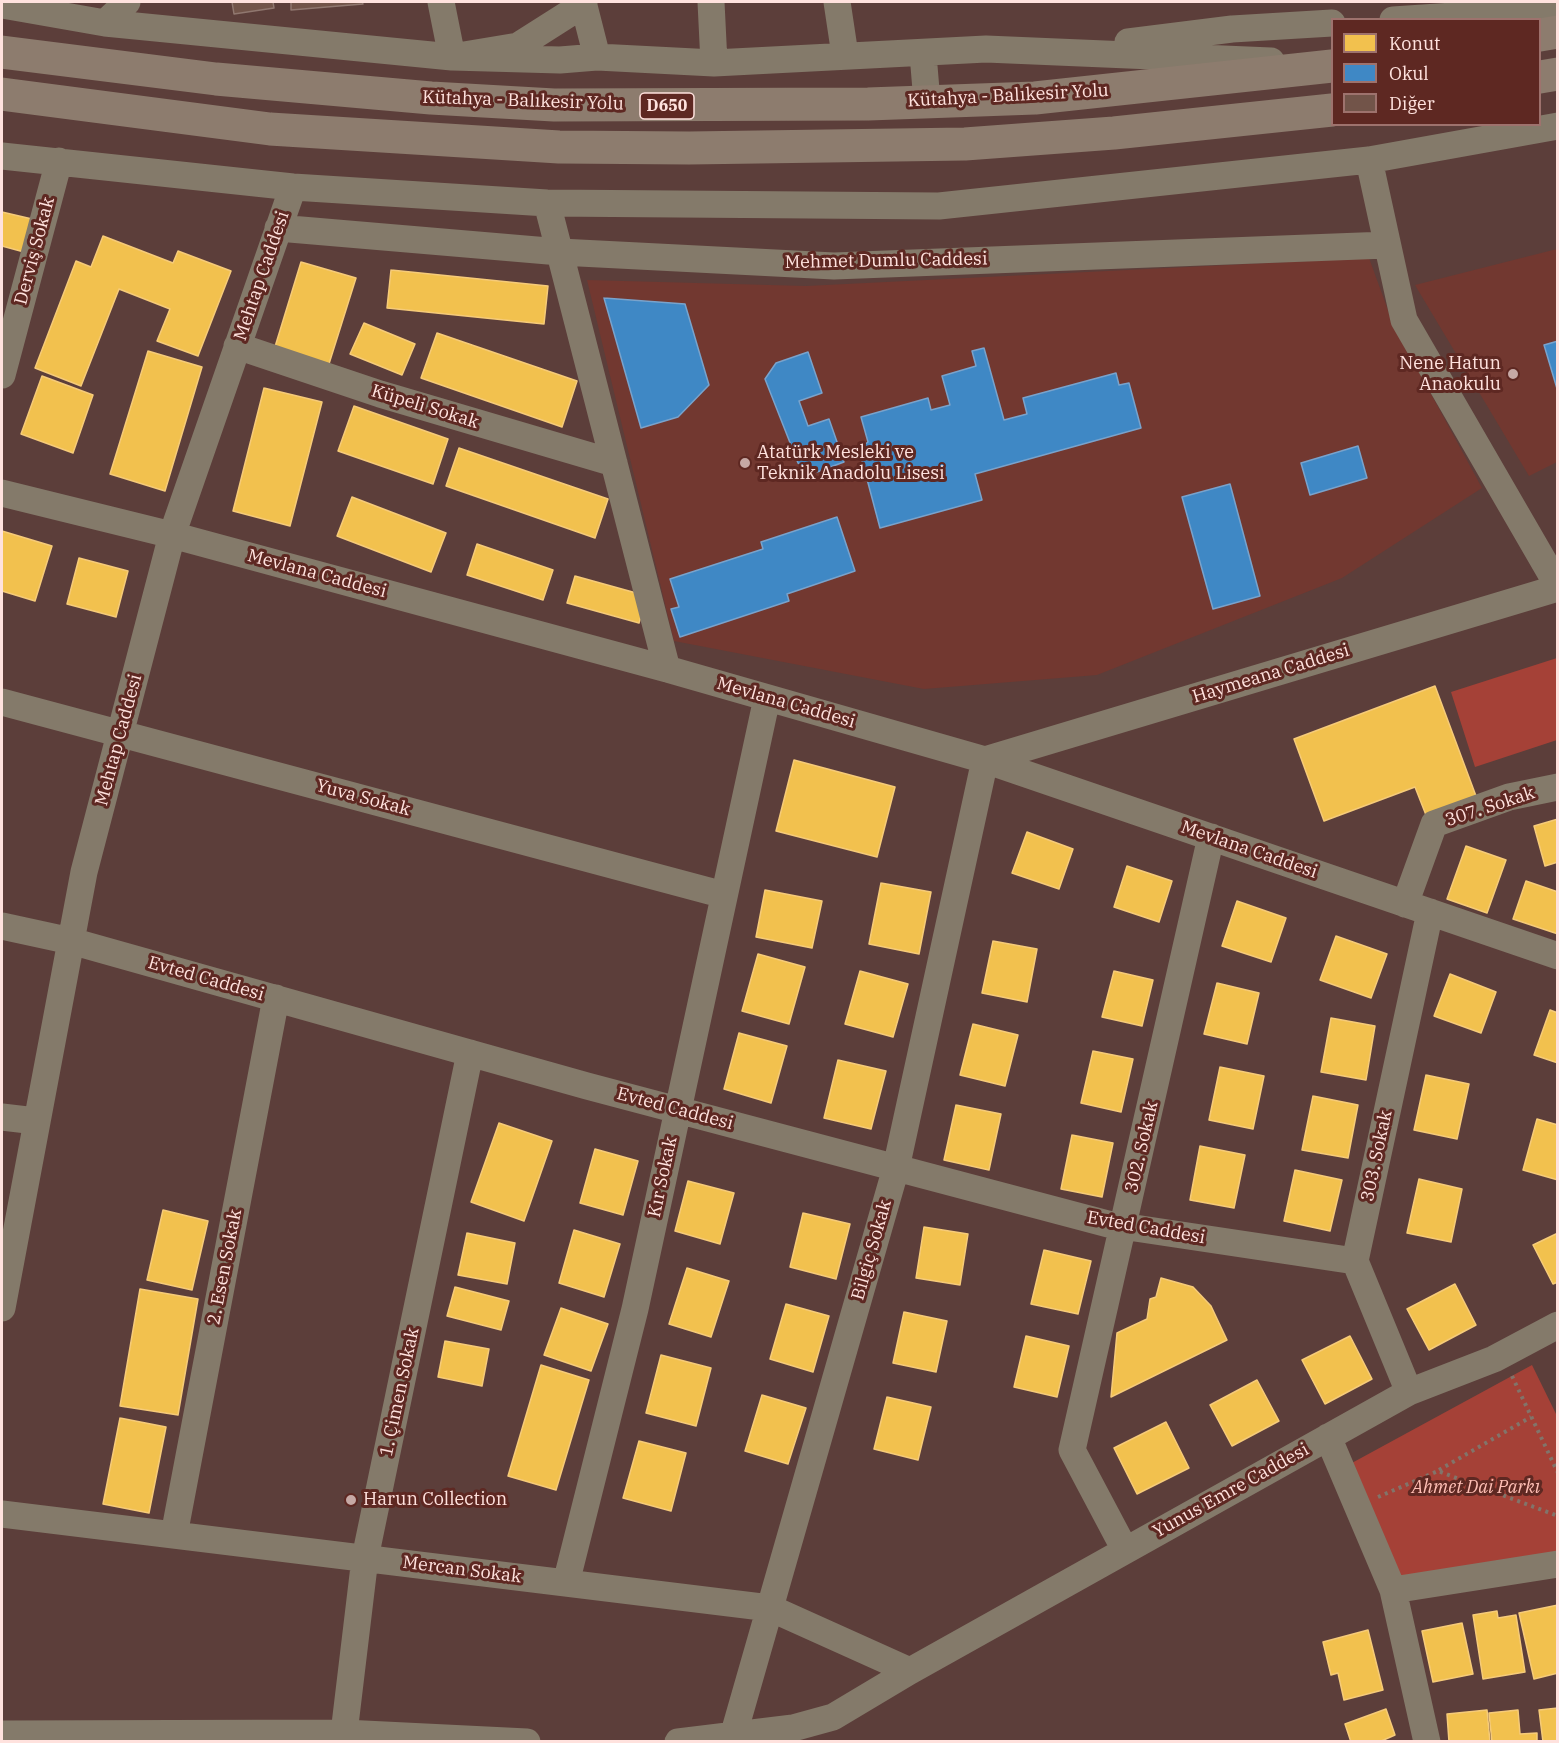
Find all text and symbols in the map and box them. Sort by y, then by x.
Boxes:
legend [1331,18,1541,126]
text: Konut [1389,32,1440,55]
text: Okul [1389,62,1429,85]
street label: Kütahya - Balıkesir Yolu [907,80,1109,112]
street label: Kütahya - Balıkesir Yolu [422,87,624,115]
text: Diğer [1389,92,1435,115]
road number: D650 [640,93,694,119]
street label: Derviş Sokak [10,195,60,307]
street label: Mehtap Caddesi [230,209,294,343]
street label: Mehmet Dumlu Caddesi [784,248,988,274]
place label: Nene Hatun Anaokulu [1399,353,1501,395]
marker: Nene Hatun Anaokulu [1506,367,1520,381]
street label: Küpeli Sokak [369,380,481,434]
place label: Atatürk Mesleki ve Teknik Anadolu Lisesi [757,442,945,484]
marker: Atatürk Mesleki ve Teknik Anadolu Lisesi [738,456,752,470]
street label: Mevlana Caddesi [245,545,389,603]
street label: Haymeana Caddesi [1190,640,1352,708]
street label: Mehtap Caddesi [91,672,147,808]
street label: Mevlana Caddesi [714,673,858,733]
street label: Yuva Sokak [313,775,413,821]
street label: 307. Sokak [1442,782,1538,832]
street label: Mevlana Caddesi [1178,817,1320,883]
street label: Evted Caddesi [146,952,266,1006]
street label: Evted Caddesi [614,1083,736,1135]
street label: 302. Sokak [1121,1099,1163,1195]
street label: 303. Sokak [1357,1108,1397,1204]
street label: Kır Sokak [644,1135,682,1219]
street label: Bilgiç Sokak [847,1197,897,1303]
street label: 2. Esen Sokak [203,1207,247,1327]
street label: Evted Caddesi [1085,1207,1207,1249]
street label: 1. Çimen Sokak [376,1326,424,1458]
street label: Yunus Emre Caddesi [1149,1439,1313,1543]
park label: Ahmet Dai Parkı [1412,1477,1540,1499]
place label: Harun Collection [363,1489,507,1511]
marker: Harun Collection [344,1493,358,1507]
street label: Mercan Sokak [401,1552,523,1588]

